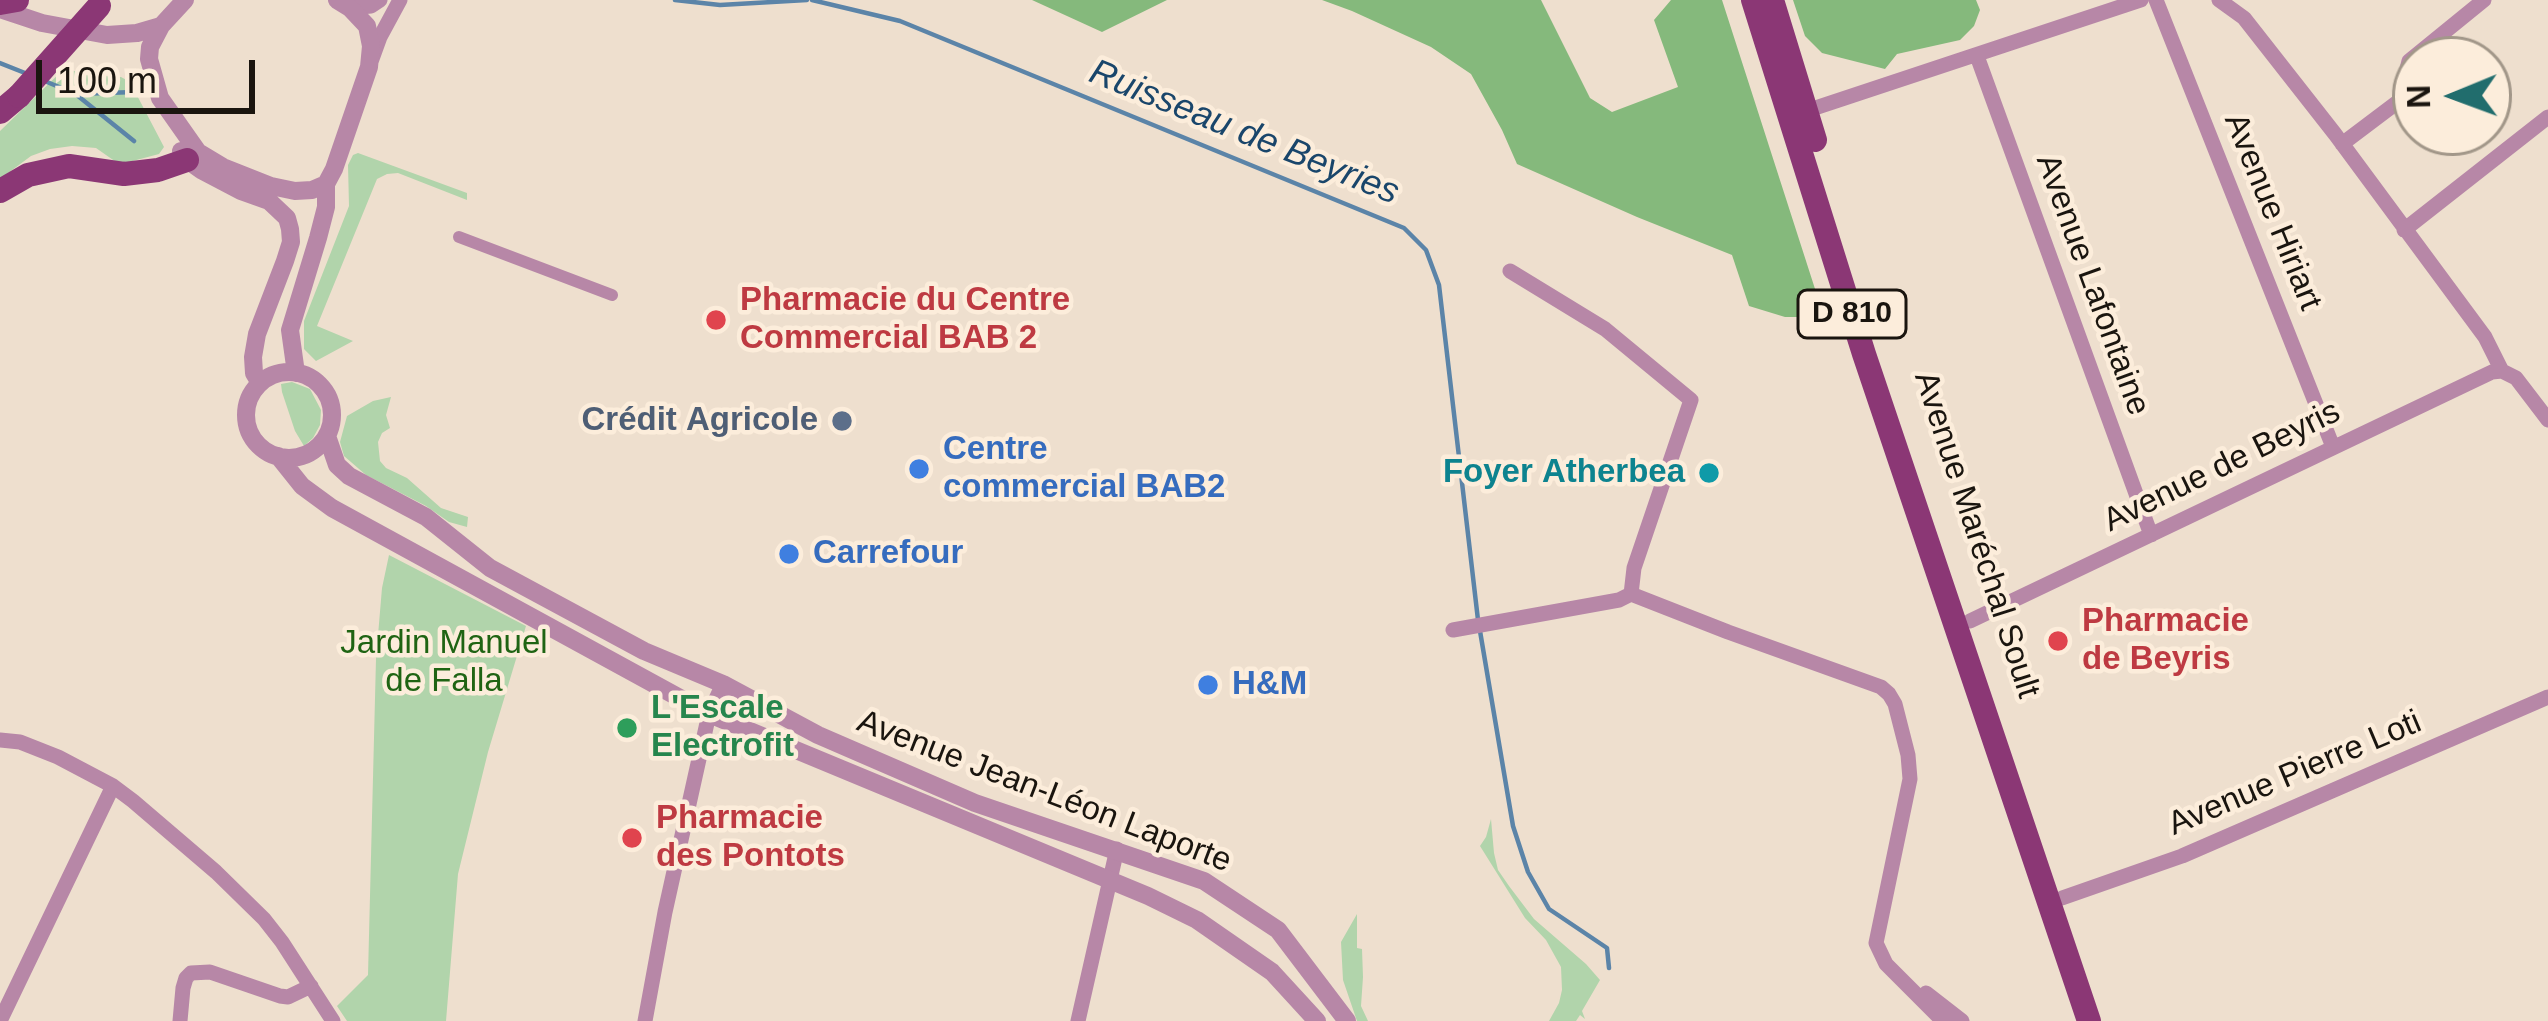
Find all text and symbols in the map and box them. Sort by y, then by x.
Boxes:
scale bar [42,36,261,110]
north arrow [2392,36,2512,156]
water label: Ruisseau de Beyries [1083,51,1405,215]
text: 100 m [57,60,157,101]
text: N [2400,84,2437,109]
street label: Avenue Hiriart [2215,108,2329,316]
street label: Avenue Lafontaine [2026,149,2158,421]
place label: Pharmacie du Centre Commercial BAB 2 [740,281,1070,359]
road number: D 810 [1798,290,1906,338]
marker: Pharmacie du Centre Commercial BAB 2 [703,307,729,333]
street label: Avenue Maréchal Soult [1905,367,2047,703]
street label: Avenue de Beyris [2097,393,2347,541]
place label: Crédit Agricole [581,401,818,441]
marker: Crédit Agricole [829,408,855,434]
place label: Centre commercial BAB2 [943,430,1225,508]
place label: Foyer Atherbea [1443,453,1685,493]
marker: Centre commercial BAB2 [906,456,932,482]
marker: Foyer Atherbea [1696,460,1722,486]
place label: Carrefour [813,534,963,574]
marker: Carrefour [776,541,802,567]
place label: Pharmacie de Beyris [2082,602,2249,680]
park label: Jardin Manuel de Falla [340,624,548,702]
marker: Pharmacie de Beyris [2045,628,2071,654]
place label: H&M [1232,665,1307,705]
marker: H&M [1195,672,1221,698]
place label: L'Escale Electrofit [651,689,794,767]
street label: Avenue Jean-Léon Laporte [851,702,1237,882]
street label: Avenue Pierre Loti [2163,703,2427,845]
marker: L'Escale Electrofit [614,715,640,741]
place label: Pharmacie des Pontots [656,799,845,877]
marker: Pharmacie des Pontots [619,825,645,851]

